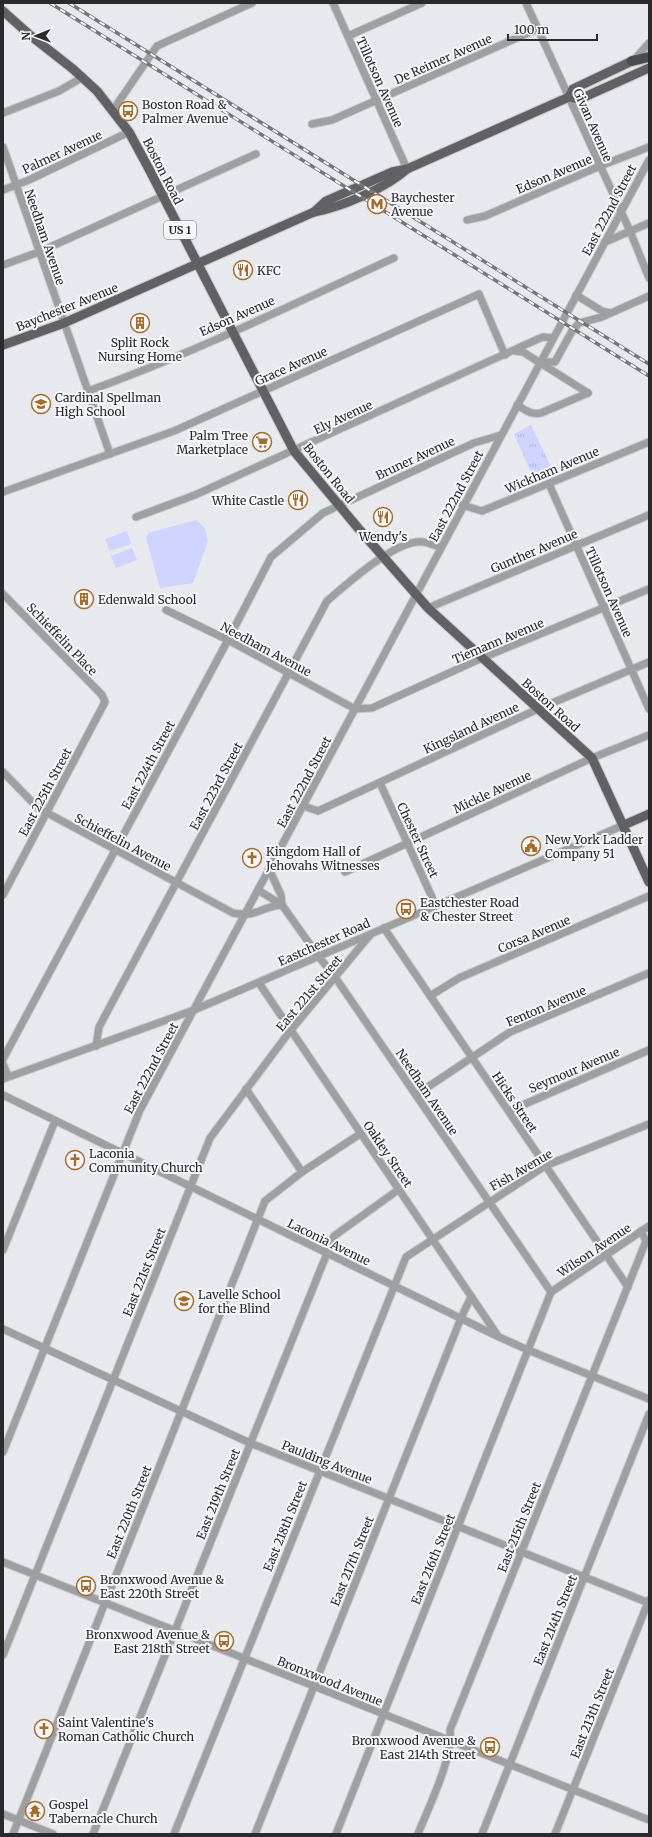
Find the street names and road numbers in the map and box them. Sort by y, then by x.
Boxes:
street label: De Reimer Avenue [392,31,494,87]
street label: Tillotson Avenue [353,35,407,129]
street label: Givan Avenue [570,86,616,164]
street label: Palmer Avenue [20,127,104,177]
street label: Boston Road [140,135,186,207]
street label: Edson Avenue [514,151,594,197]
street label: East 222nd Street [579,162,640,258]
street label: Needham Avenue [22,187,68,287]
road number: US 1 [164,221,196,239]
street label: Baychester Avenue [14,280,120,334]
street label: Edson Avenue [197,293,277,339]
street label: Grace Avenue [253,343,329,389]
street label: Ely Avenue [311,397,375,437]
street label: Bruner Avenue [373,433,457,483]
street label: Boston Road [300,440,358,506]
street label: Wickham Avenue [502,443,601,497]
street label: East 222nd Street [426,448,487,544]
street label: Gunther Avenue [488,526,580,576]
street label: Tillotson Avenue [582,545,636,639]
street label: Schieffelin Place [24,600,100,678]
street label: Tiemann Avenue [450,615,546,667]
street label: Needham Avenue [218,619,314,679]
street label: Boston Road [519,675,583,735]
street label: Kingsland Avenue [421,699,521,757]
street label: East 224th Street [118,718,178,812]
street label: East 222nd Street [274,734,335,830]
street label: East 223rd Street [186,739,246,833]
street label: East 225th Street [15,745,75,839]
street label: Mickle Avenue [451,767,533,817]
street label: Chester Street [394,800,442,880]
street label: Schieffelin Avenue [72,810,174,874]
street label: Corsa Avenue [495,912,573,956]
street label: Eastchester Road [276,915,372,969]
street label: East 221st Street [273,952,345,1034]
street label: Fenton Avenue [504,982,588,1030]
street label: East 222nd Street [121,1020,182,1116]
street label: Seymour Avenue [526,1044,622,1096]
street label: Needham Avenue [393,1046,461,1138]
street label: Hicks Street [489,1069,541,1135]
street label: Oakley Street [360,1118,416,1190]
street label: Fish Avenue [487,1146,555,1194]
street label: Laconia Avenue [285,1215,373,1269]
street label: Wilson Avenue [554,1220,634,1281]
street label: East 221st Street [119,1225,169,1319]
street label: Paulding Avenue [280,1437,374,1487]
street label: East 219th Street [193,1446,243,1542]
street label: East 220th Street [103,1463,155,1561]
street label: East 218th Street [260,1478,310,1574]
street label: East 215th Street [494,1479,544,1574]
street label: East 216th Street [408,1511,458,1607]
street label: East 217th Street [327,1514,377,1608]
street label: East 214th Street [530,1572,580,1667]
street label: Bronxwood Avenue [275,1653,385,1709]
street label: East 213th Street [567,1665,617,1760]

